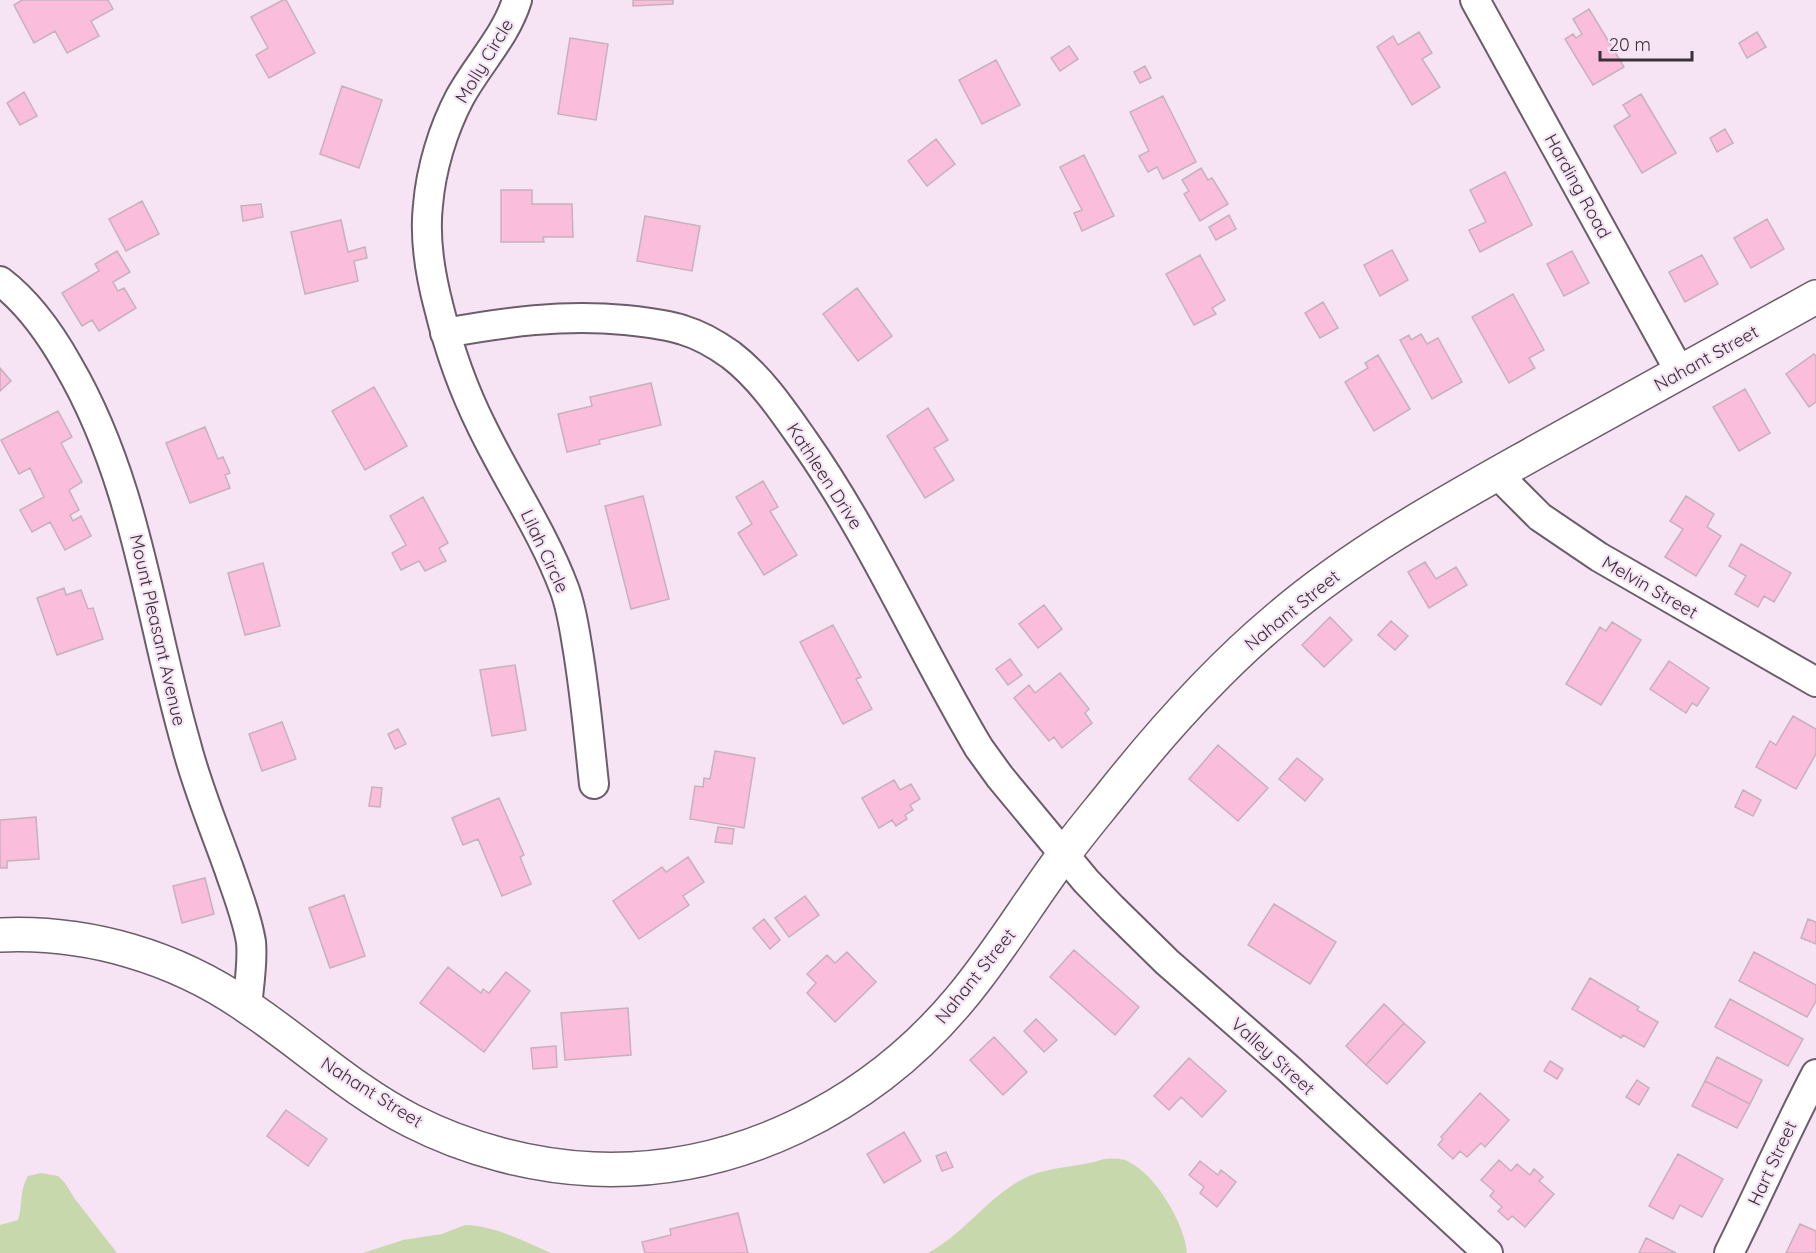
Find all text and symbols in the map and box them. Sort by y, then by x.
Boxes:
street label: Molly Circle [450,15,518,107]
scale bar [1600,24,1692,62]
text: 20 m [1609,33,1651,56]
street label: Harding Road [1540,130,1616,242]
street label: Nahant Street [1650,320,1762,396]
street label: Kathleen Drive [782,418,868,534]
street label: Lilah Circle [516,506,574,596]
street label: Mount Pleasant Avenue [125,532,191,728]
street label: Melvin Street [1598,550,1702,624]
street label: Nahant Street [1240,565,1344,655]
street label: Nahant Street [930,924,1020,1028]
street label: Valley Street [1226,1012,1320,1100]
street label: Nahant Street [317,1052,427,1132]
street label: Hart Street [1742,1117,1802,1209]

